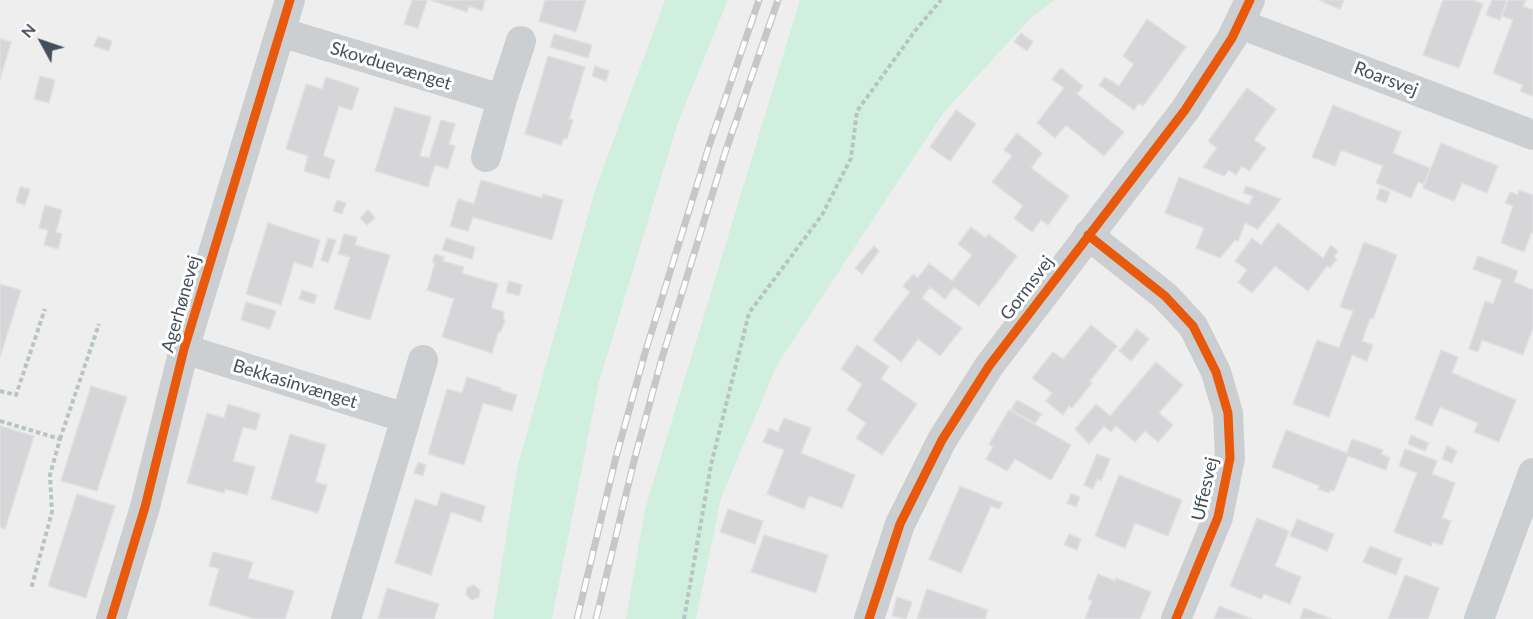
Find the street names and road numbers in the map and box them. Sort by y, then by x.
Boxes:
street label: Skovduevænget [328,37,454,95]
street label: Roarsvej [1351,57,1421,101]
street label: Gormsvej [996,252,1058,324]
street label: Agerhønevej [157,253,205,355]
street label: Bekkasinvænget [230,355,360,413]
street label: Uffesvej [1187,455,1223,523]

